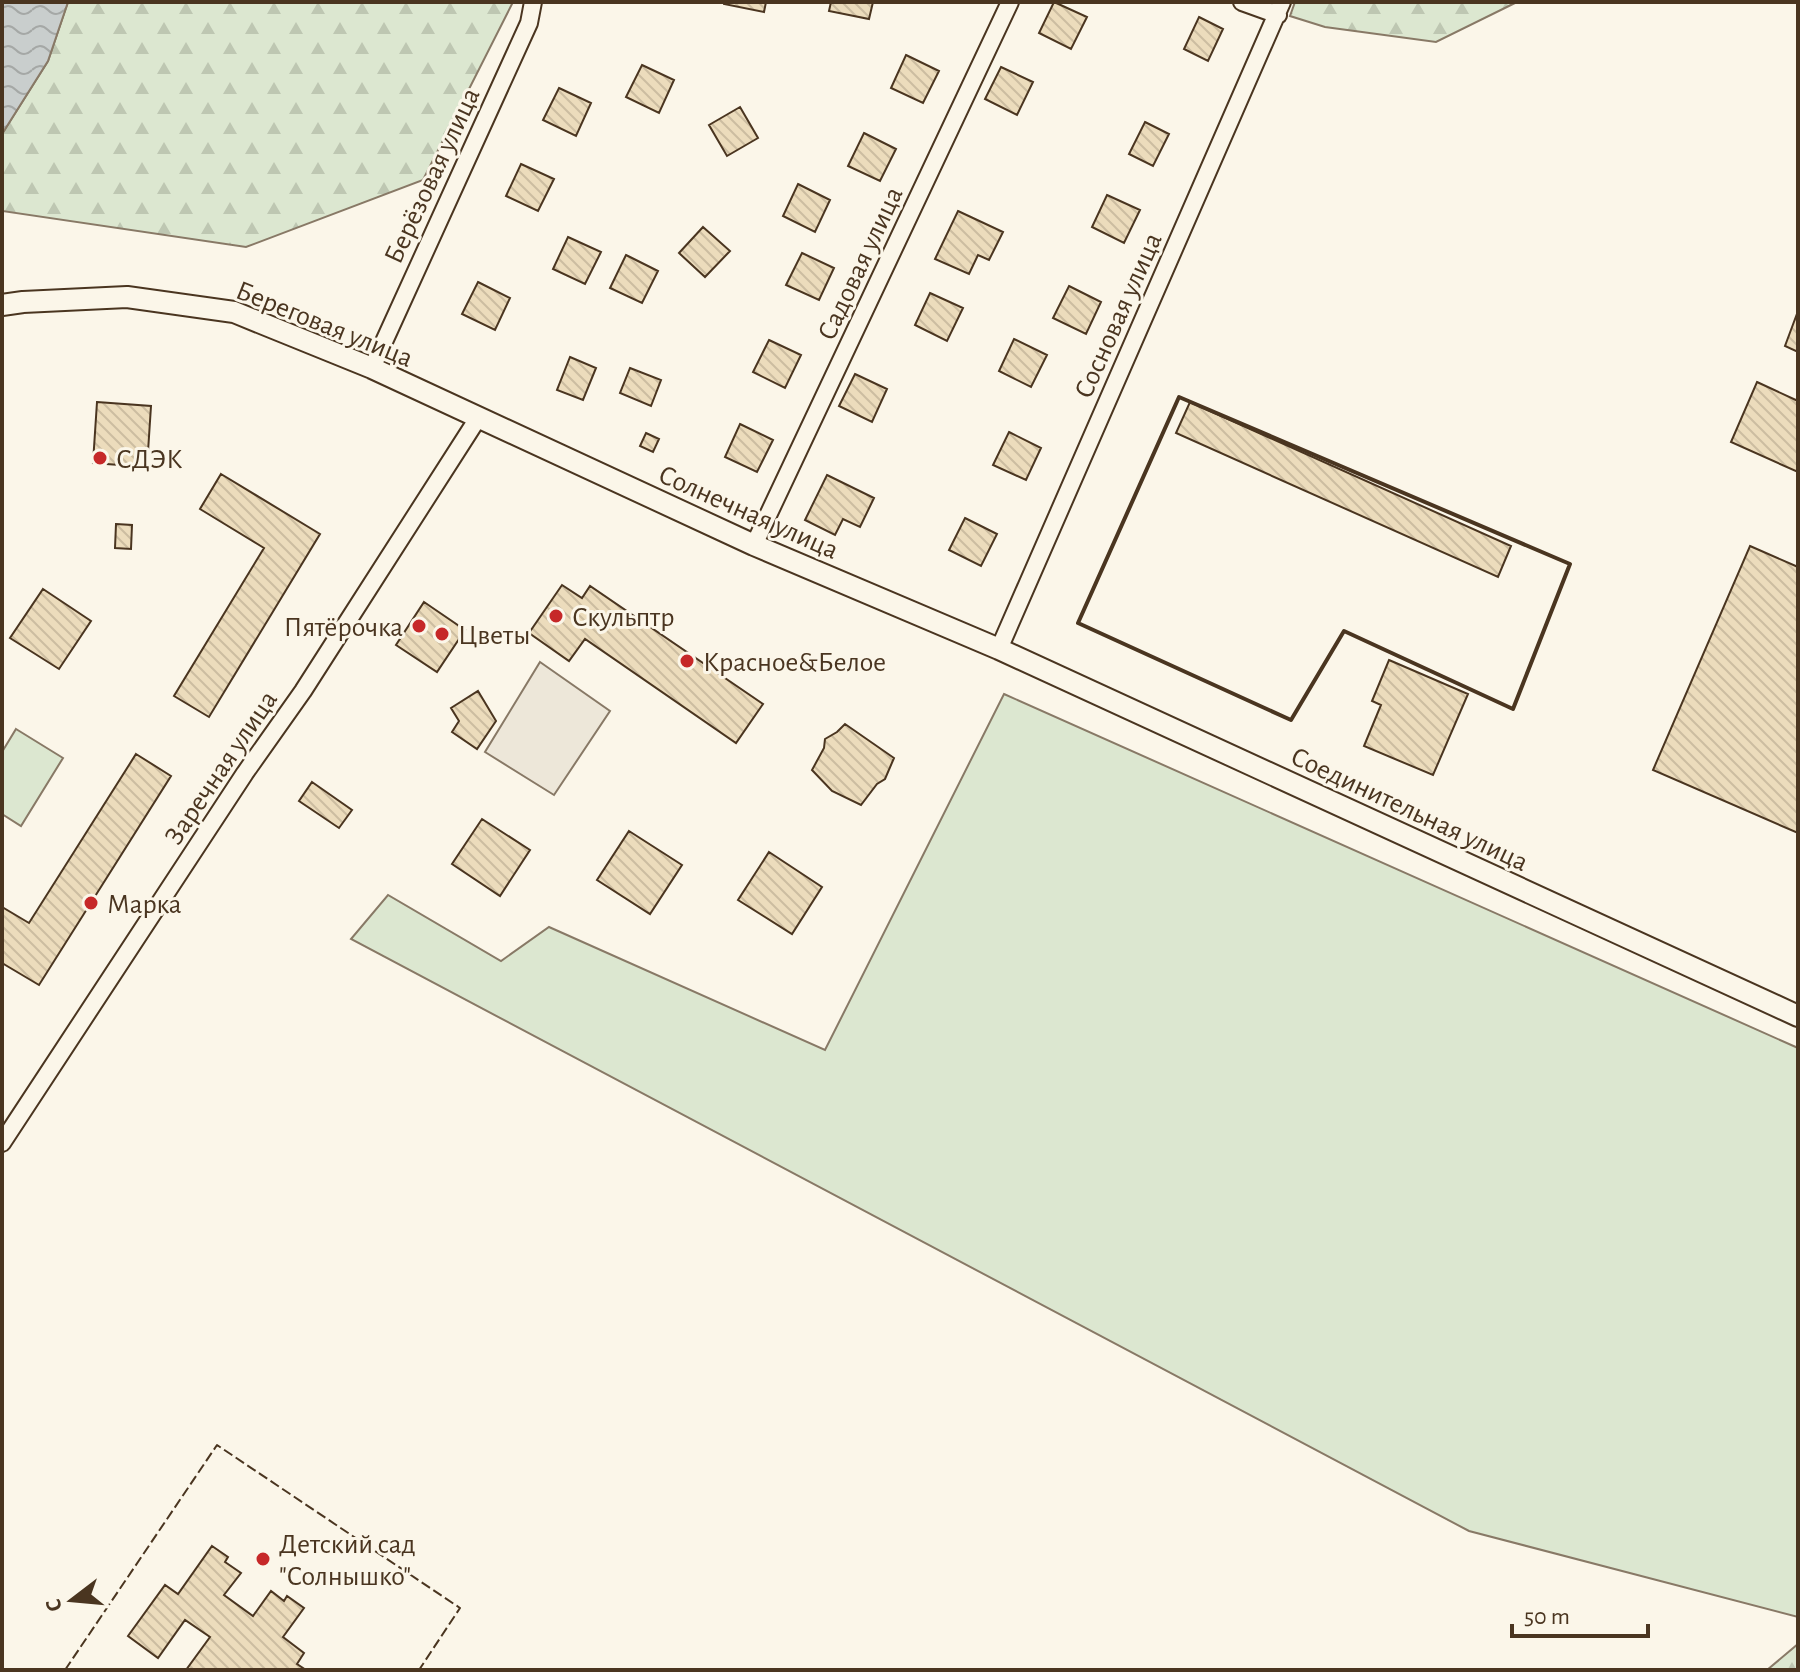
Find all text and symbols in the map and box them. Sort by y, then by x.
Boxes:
street label: Берёзовая улица [380,84,486,268]
street label: Садовая улица [813,183,909,345]
street label: Сосновая улица [1070,229,1168,403]
street label: Береговая улица [232,277,417,373]
place label: СДЭК [116,446,183,474]
marker: СДЭК [91,449,109,467]
street label: Солнечная улица [654,461,842,565]
place label: Скульптр [572,604,674,632]
marker: Скульптр [547,607,565,625]
place label: Пятёрочка [284,614,403,642]
marker: Пятёрочка [410,617,428,635]
place label: Цветы [458,622,530,650]
marker: Цветы [433,625,451,643]
place label: Красное&Белое [703,649,886,677]
marker: Красное&Белое [678,652,696,670]
street label: Заречная улица [160,686,283,850]
street label: Соединительная улица [1286,743,1532,877]
place label: Марка [107,891,182,919]
marker: Марка [82,894,100,912]
place label: Детский сад "Солнышко" [279,1531,416,1591]
marker: Детский сад "Солнышко" [254,1550,272,1568]
north arrow [32,1560,112,1640]
scale bar [1512,1588,1648,1638]
text: С [41,1596,66,1614]
text: 50 m [1524,1605,1570,1629]

